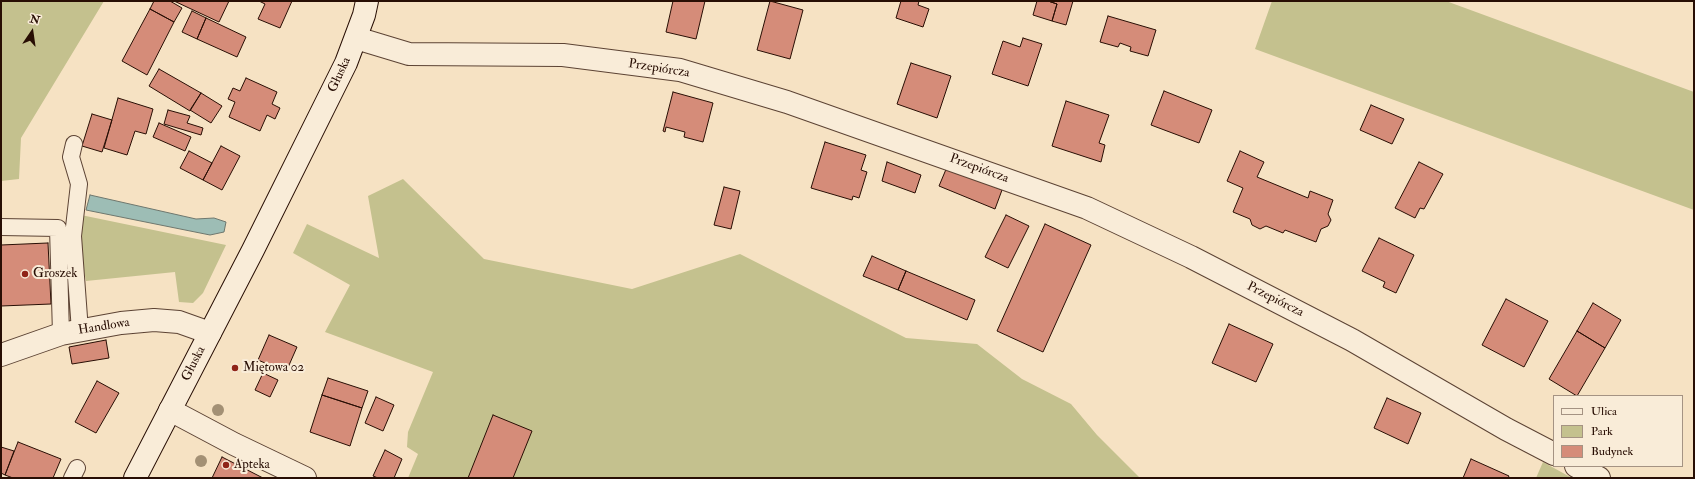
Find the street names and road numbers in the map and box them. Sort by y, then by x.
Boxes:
street label: Głuska [325,55,355,95]
street label: Przepiórcza [627,56,691,82]
street label: Przepiórcza [947,151,1011,187]
street label: Przepiórcza [1244,279,1306,321]
street label: Handlowa [77,315,131,339]
street label: Głuska [179,344,209,384]

